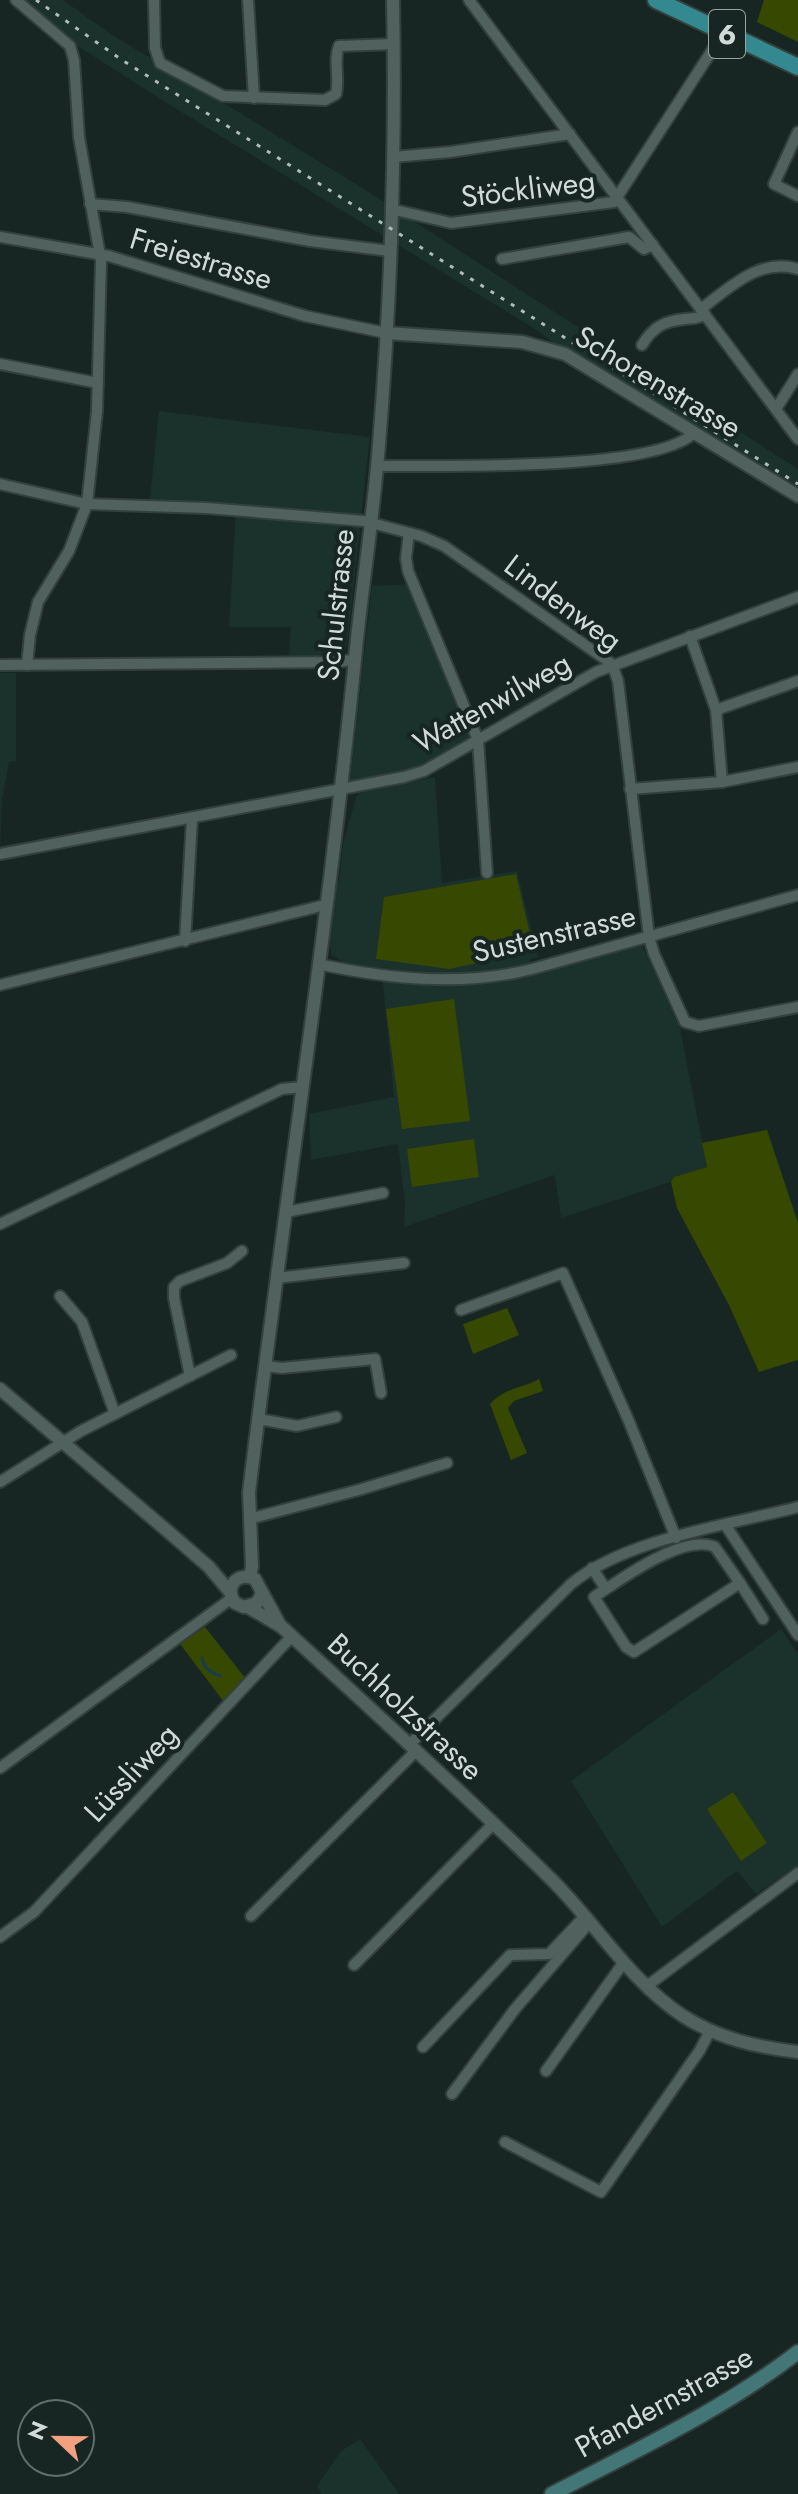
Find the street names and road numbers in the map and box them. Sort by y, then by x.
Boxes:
road number: 6 [709,10,745,58]
street label: Stöckliweg [458,159,597,218]
street label: Freiestrasse [125,217,278,301]
street label: Schorenstrasse [567,315,750,448]
street label: Schulstrasse [306,527,365,683]
street label: Lindenweg [495,544,631,661]
street label: Wattenwilweg [405,642,578,764]
street label: Sustenstrasse [468,894,640,973]
street label: Buchholzstrasse [318,1623,493,1790]
street label: Lüssliweg [74,1714,187,1831]
street label: Pfandernstrasse [567,2335,761,2468]

